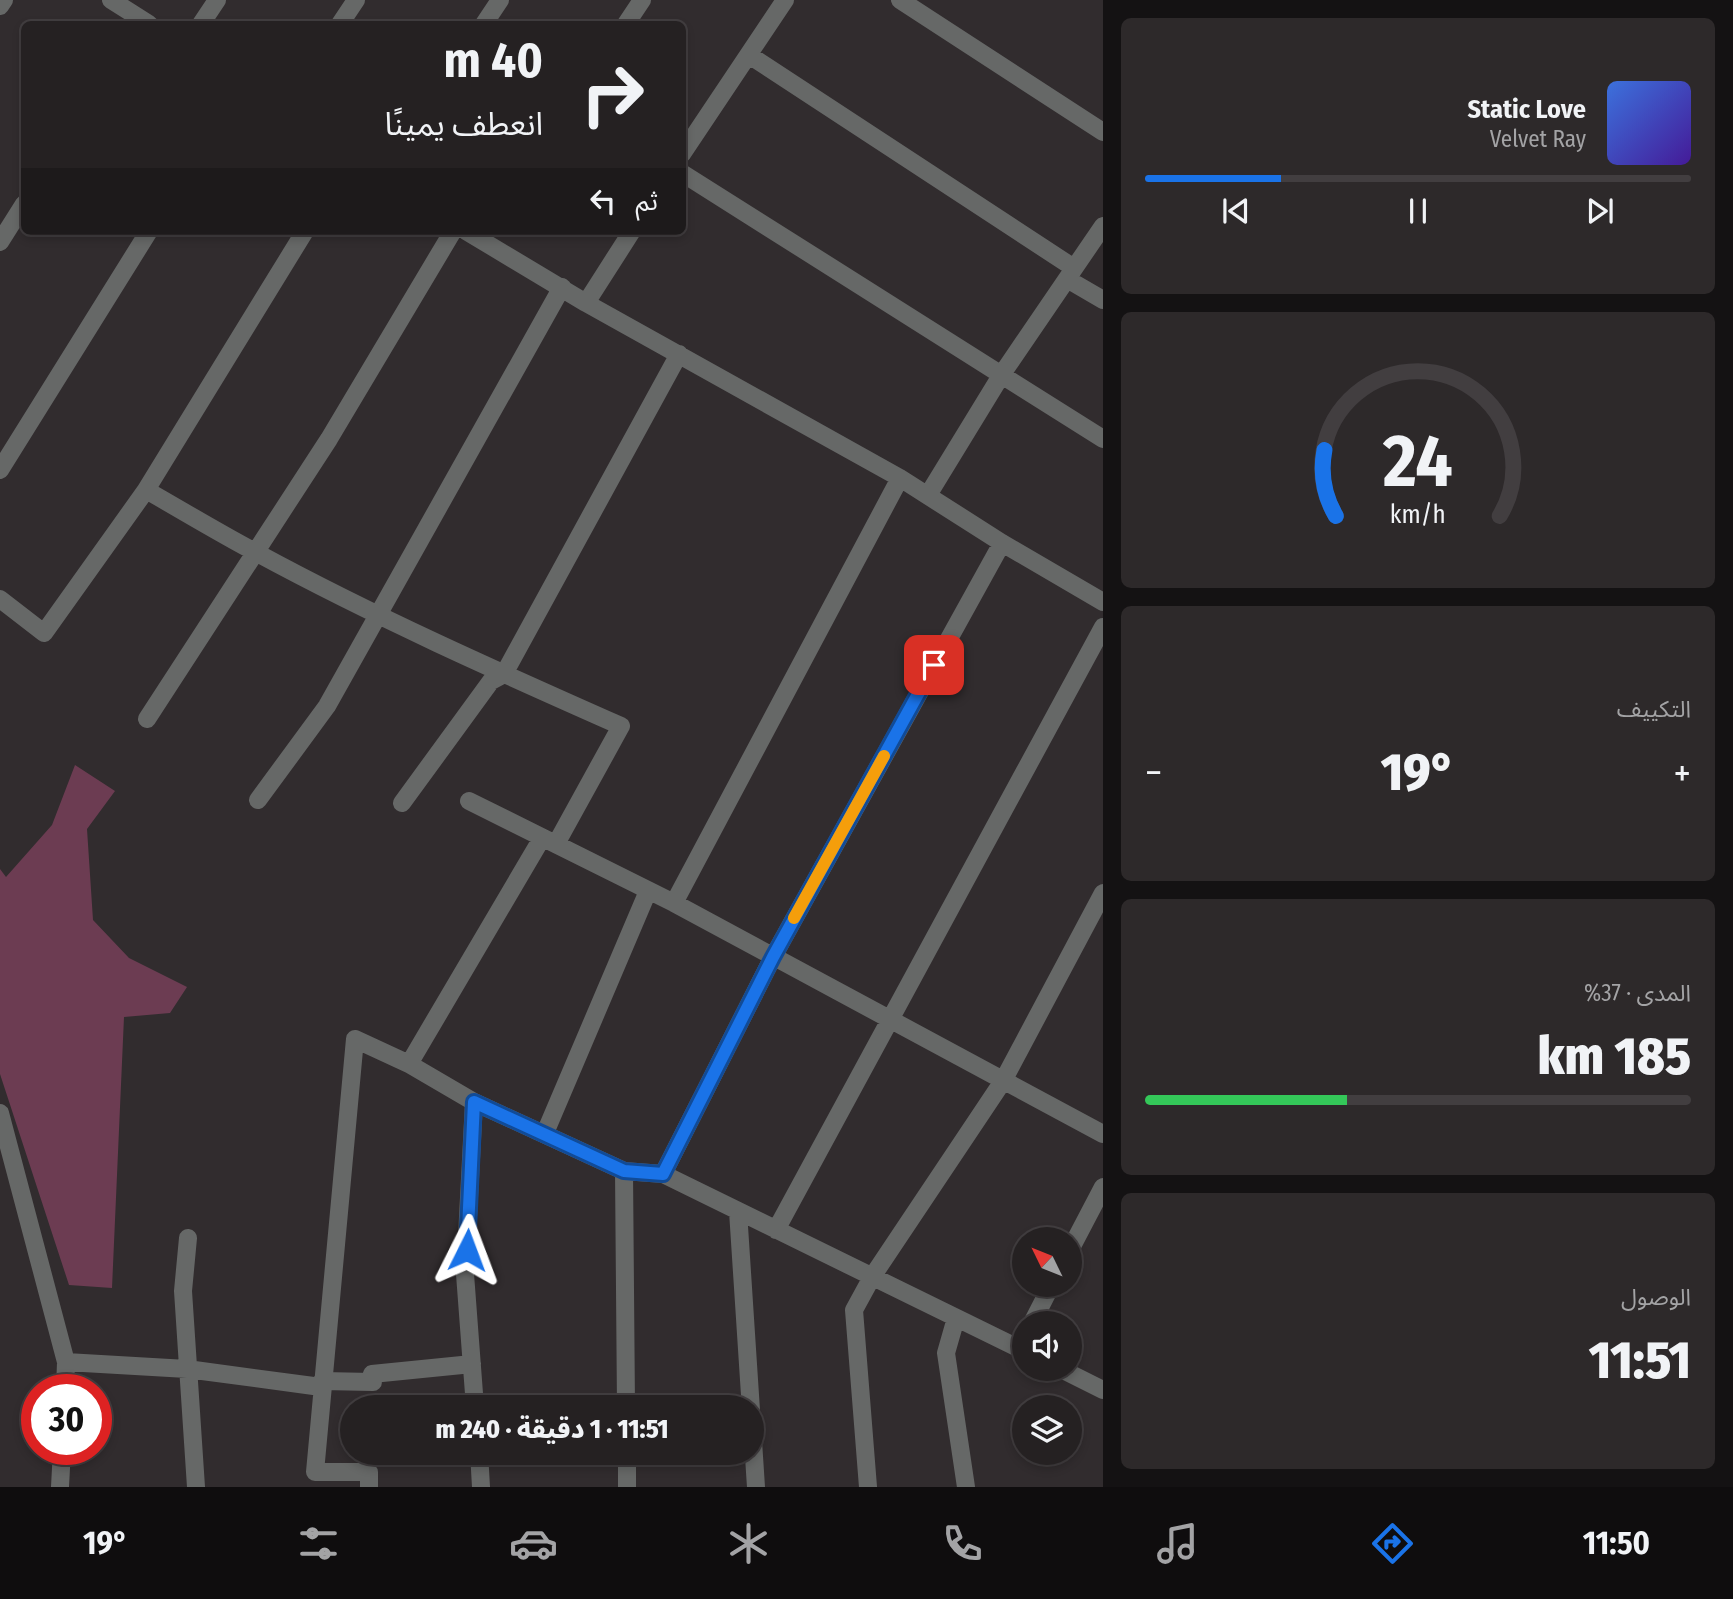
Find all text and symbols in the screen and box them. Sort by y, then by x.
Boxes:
text: 40 m [443,31,543,90]
icon: right [567,49,658,140]
text: Static Love [1468,94,1586,125]
text: انعطف يمينًا [384,105,543,143]
text: Velvet Ray [1490,125,1586,153]
icon: left [584,182,622,220]
text: ثم [636,186,658,217]
icon: previous [1217,192,1255,230]
icon: pause [1399,192,1437,230]
icon: next [1581,192,1619,230]
text: 24 [1382,418,1453,505]
text: km/h [1390,499,1446,529]
pin [904,635,964,695]
icon: arrive [915,646,953,684]
text: التكييف [1617,695,1691,723]
text: 19° [1381,741,1455,804]
text: − [1145,750,1162,796]
text: + [1674,750,1691,796]
text: المدى · 37% [1584,979,1691,1007]
text: 185 km [1537,1025,1691,1088]
position arrow [430,1213,504,1287]
north arrow [1012,1227,1082,1297]
map controls [1012,1227,1082,1465]
text: الوصول [1621,1283,1691,1311]
button: sound [1012,1311,1082,1381]
text: 11:51 [1589,1329,1691,1392]
speed limit sign: 30 [21,1374,112,1465]
button: layers [1012,1395,1082,1465]
text: 11:51 · 1 دقيقة · 240 m [435,1414,669,1445]
icon: filters [294,1519,343,1568]
icon: car [509,1519,558,1568]
icon: climate [724,1519,773,1568]
icon: phone [938,1519,987,1568]
icon: music [1153,1519,1202,1568]
icon: directions [1368,1519,1417,1568]
text: 19° [83,1524,128,1562]
text: 11:50 [1583,1524,1650,1562]

